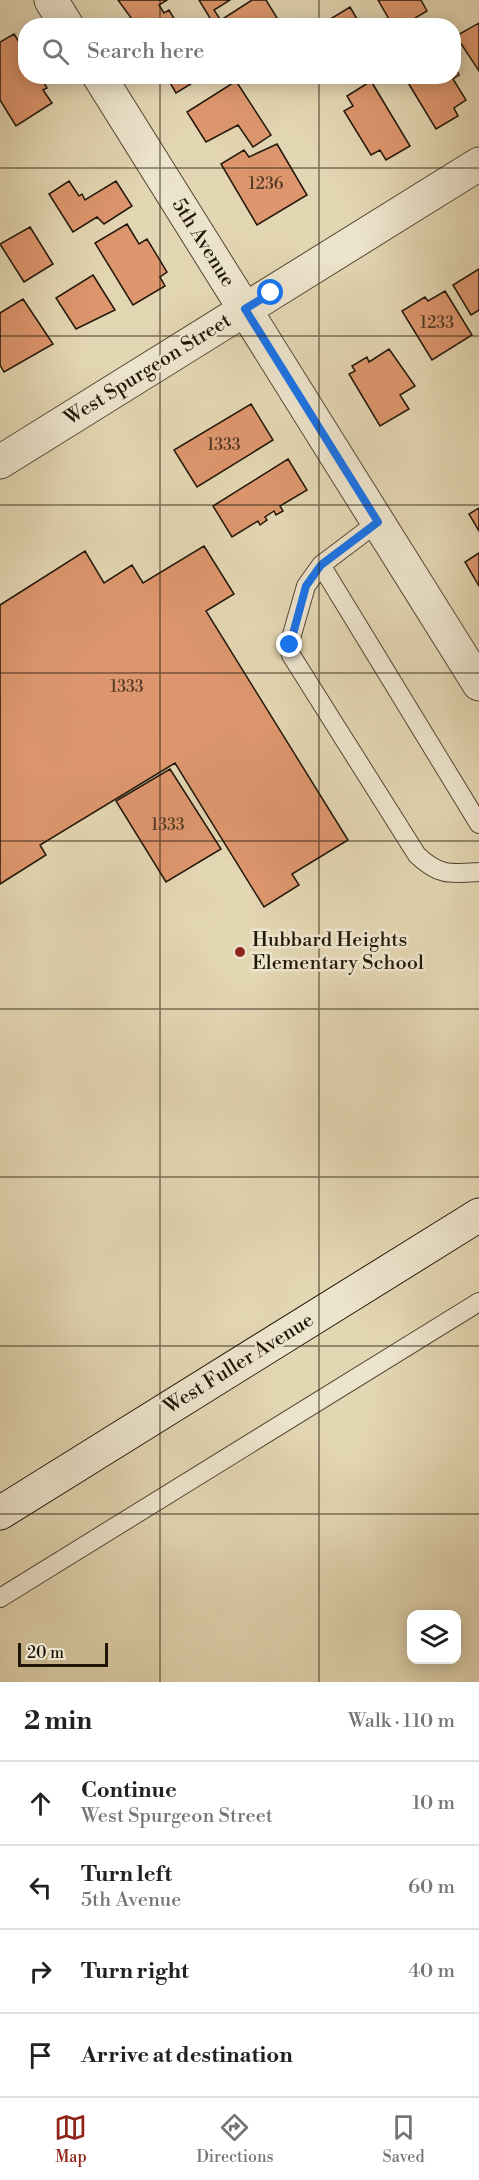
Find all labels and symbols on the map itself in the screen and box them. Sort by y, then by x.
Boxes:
house number: 1236 [249,174,284,194]
street label: 5th Avenue [166,194,240,292]
route start [257,279,283,305]
street label: West Spurgeon Street [59,309,236,432]
house number: 1233 [420,313,454,333]
house number: 1333 [207,435,241,455]
route end [276,631,302,657]
house number: 1333 [110,677,144,697]
house number: 1333 [151,815,185,835]
place label: Hubbard Heights Elementary School [252,928,424,976]
marker: Hubbard Heights Elementary School [233,945,247,959]
street label: West Fuller Avenue [159,1308,319,1421]
scale bar [18,1640,108,1668]

